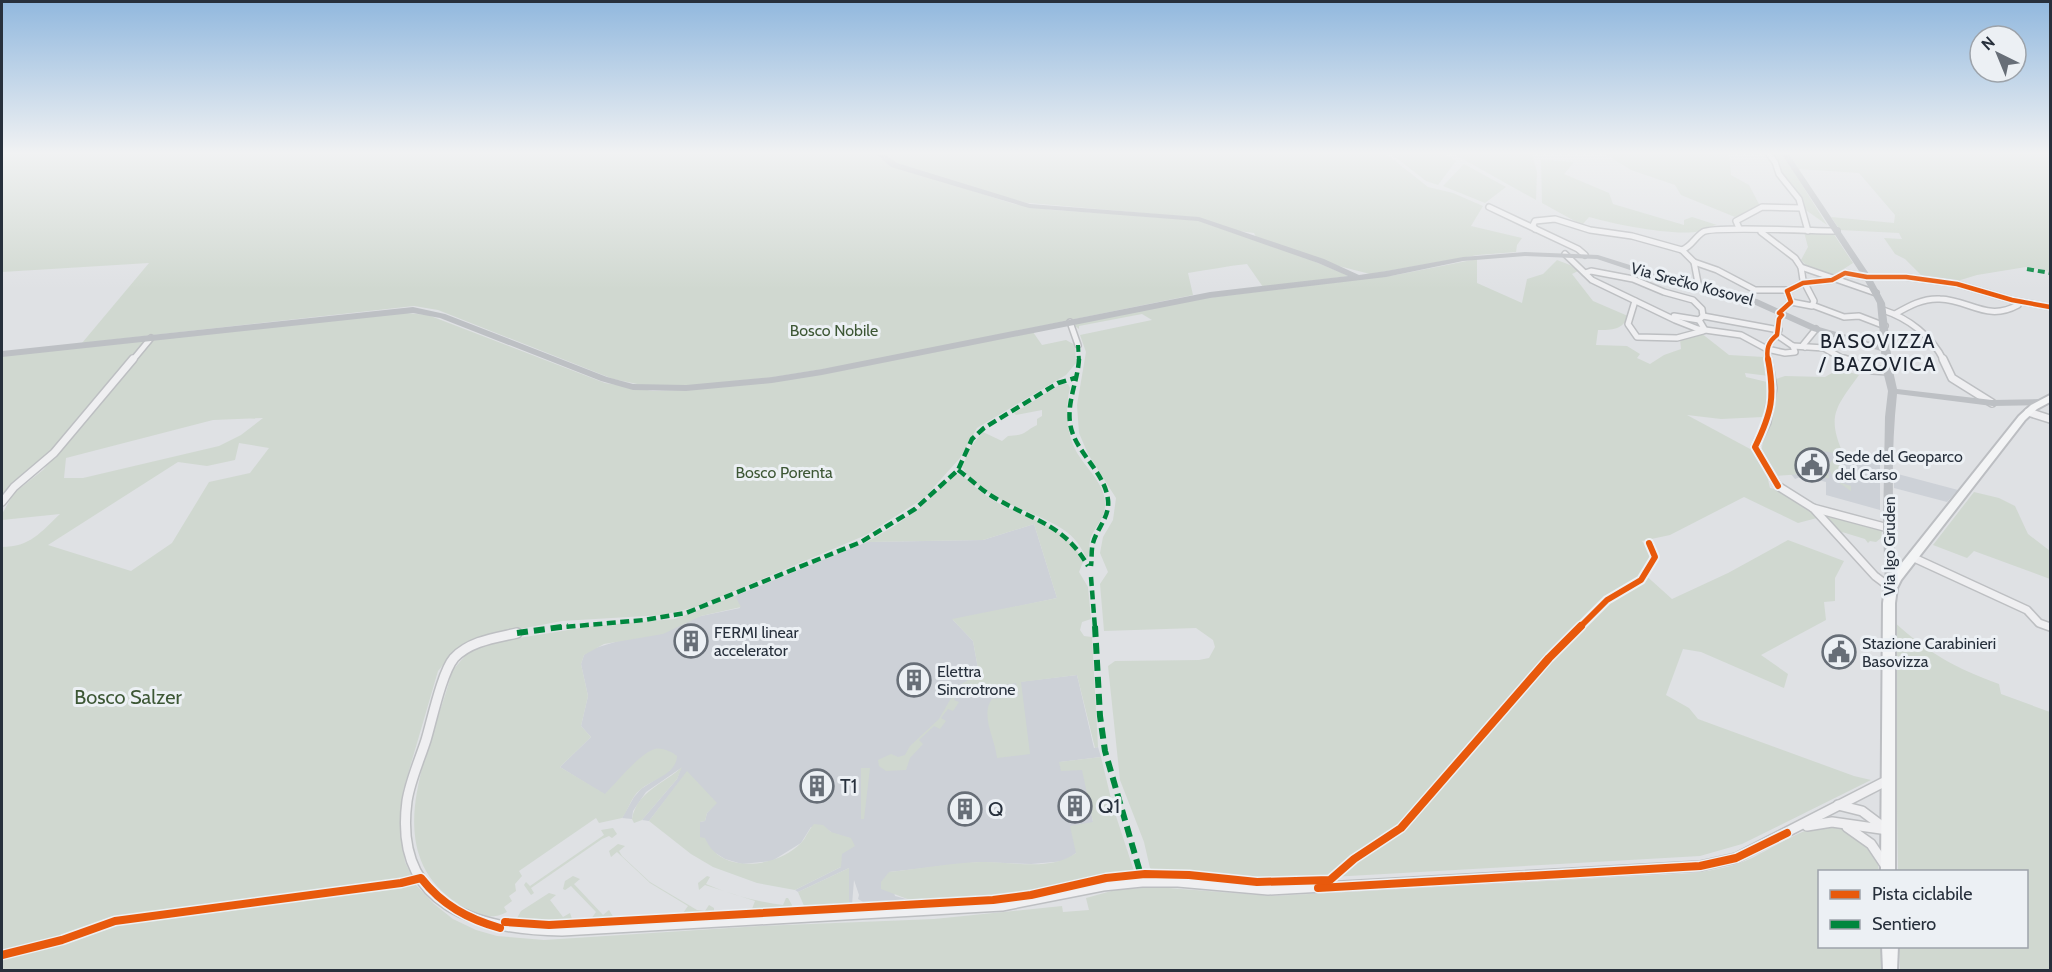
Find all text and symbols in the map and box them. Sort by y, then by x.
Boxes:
north arrow [1968,24,2028,84]
text: N [1977,33,1999,54]
street label: Via Srečko Kosovel [1629,258,1756,310]
park label: Bosco Nobile [790,321,878,340]
district label: BASOVIZZA / BAZOVICA [1818,329,1937,376]
public building icon: Sede del Geoparco del Carso [1794,447,1830,483]
place label: Sede del Geoparco del Carso [1835,447,1963,484]
park label: Bosco Porenta [735,463,833,482]
street label: Via Igo Gruden [1880,496,1899,596]
building icon: FERMI linear accelerator [673,623,709,659]
place label: FERMI linear accelerator [714,623,799,660]
public building icon: Stazione Carabinieri Basovizza [1821,634,1857,670]
place label: Stazione Carabinieri Basovizza [1862,634,1996,671]
building icon: Elettra Sincrotrone [896,662,932,698]
place label: Elettra Sincrotrone [937,662,1016,699]
park label: Bosco Salzer [74,685,182,709]
building icon: T1 [799,768,835,804]
place label: T1 [840,774,857,798]
building icon: Q1 [1057,788,1093,824]
building icon: Q [947,791,983,827]
place label: Q1 [1098,794,1120,818]
place label: Q [988,797,1003,821]
legend [1818,870,2028,948]
text: Pista ciclabile [1872,883,1972,905]
text: Sentiero [1872,913,1936,935]

